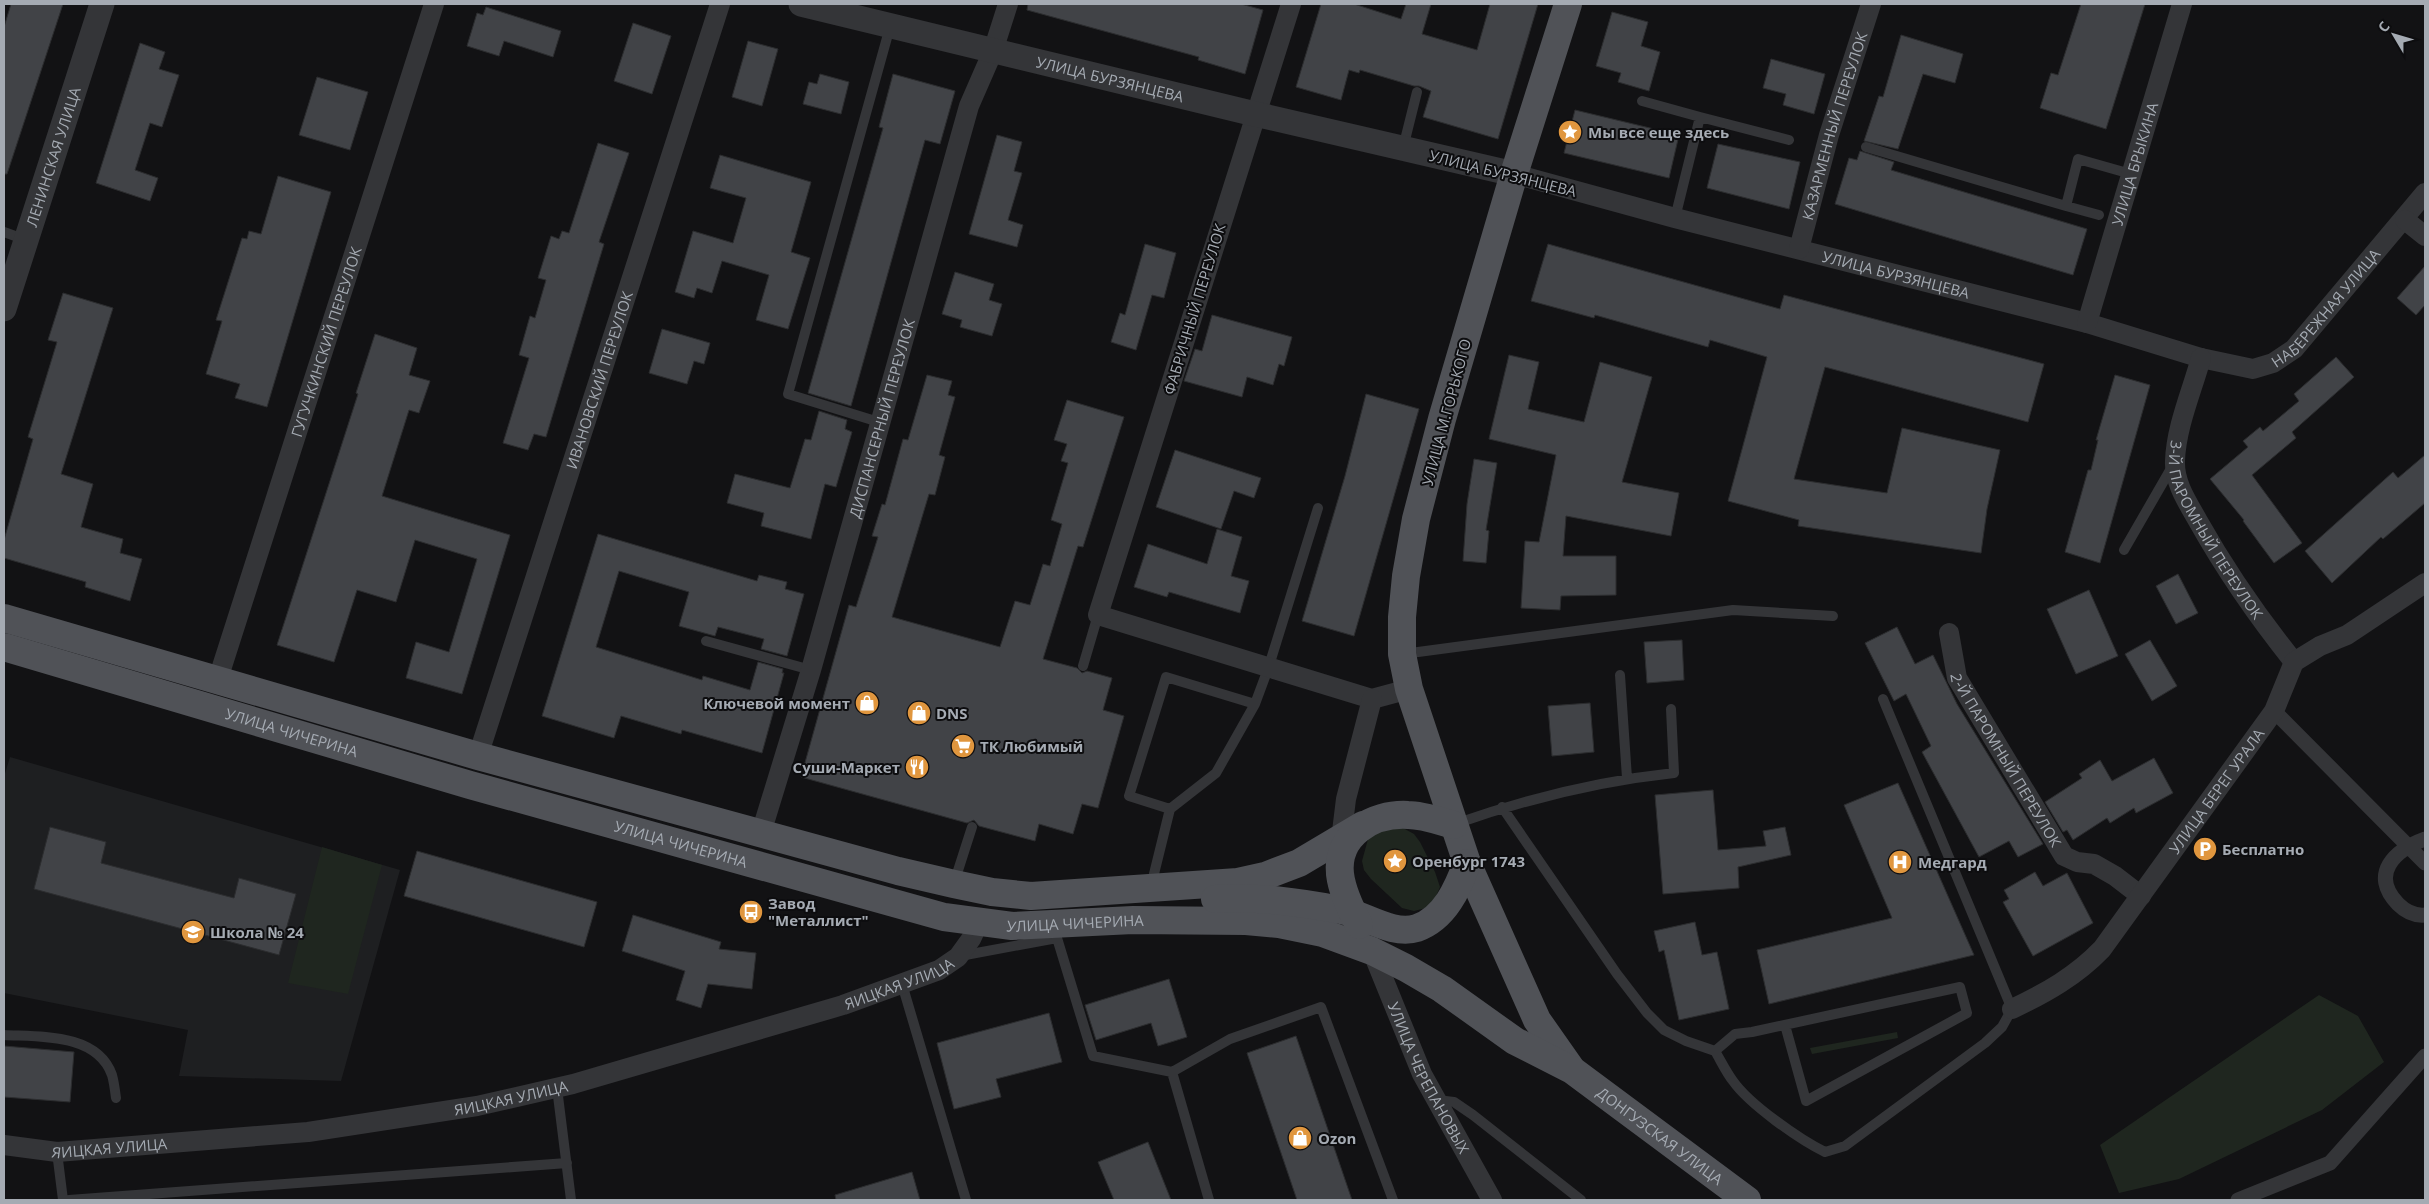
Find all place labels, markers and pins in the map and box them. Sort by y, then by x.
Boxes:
place icon: Мы все еще здесь [1557,119,1583,145]
place label: Мы все еще здесь [1588,122,1729,142]
shop icon: Ключевой момент [854,690,880,716]
place label: Ключевой момент [703,693,850,713]
shop icon: DNS [906,700,932,726]
place label: DNS [936,703,968,723]
supermarket icon: ТК Любимый [950,733,976,759]
place label: ТК Любимый [980,736,1083,756]
restaurant icon: Суши-Маркет [904,754,930,780]
place label: Суши-Маркет [793,757,900,777]
parking icon: Бесплатно [2192,836,2218,862]
place label: Бесплатно [2222,839,2304,859]
place icon: Оренбург 1743 [1382,848,1408,874]
hospital icon: Медгард [1887,849,1913,875]
place label: Оренбург 1743 [1412,851,1525,871]
place label: Медгард [1918,852,1987,872]
place label: Завод "Металлист" [768,893,869,930]
bus stop icon: Завод "Металлист" [738,899,764,925]
school or university icon: Школа № 24 [180,919,206,945]
place label: Школа № 24 [210,922,304,942]
shop icon: Ozon [1287,1125,1313,1151]
place label: Ozon [1318,1128,1356,1148]

